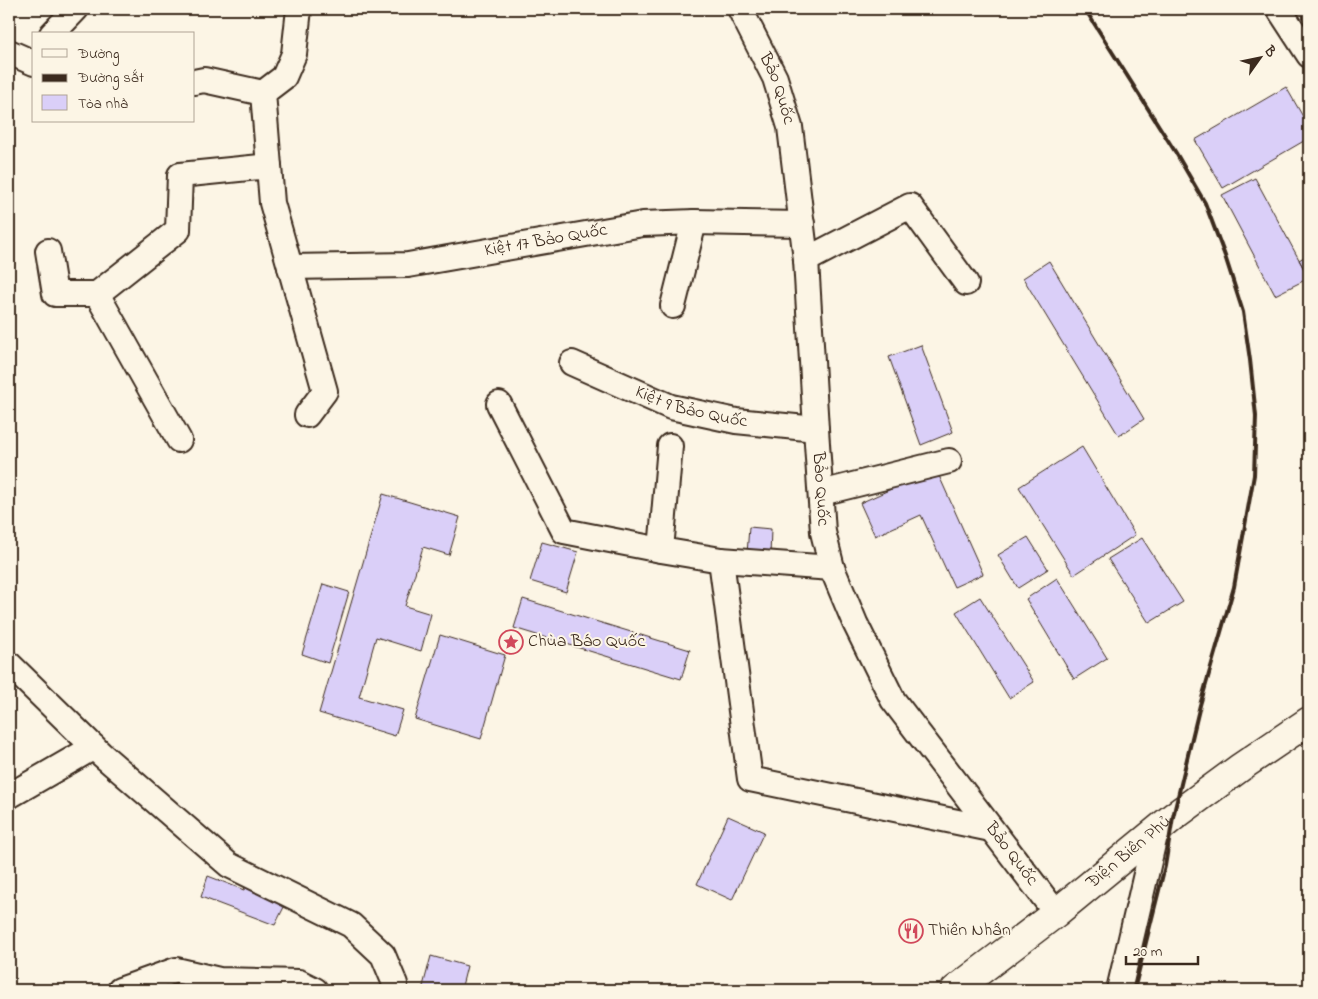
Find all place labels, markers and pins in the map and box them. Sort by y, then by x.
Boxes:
place icon: Chùa Báo Quốc [498,629,524,655]
place label: Chùa Báo Quốc [528,629,645,655]
restaurant icon: Thiên Nhân [898,918,924,944]
place label: Thiên Nhân [928,918,1011,944]

